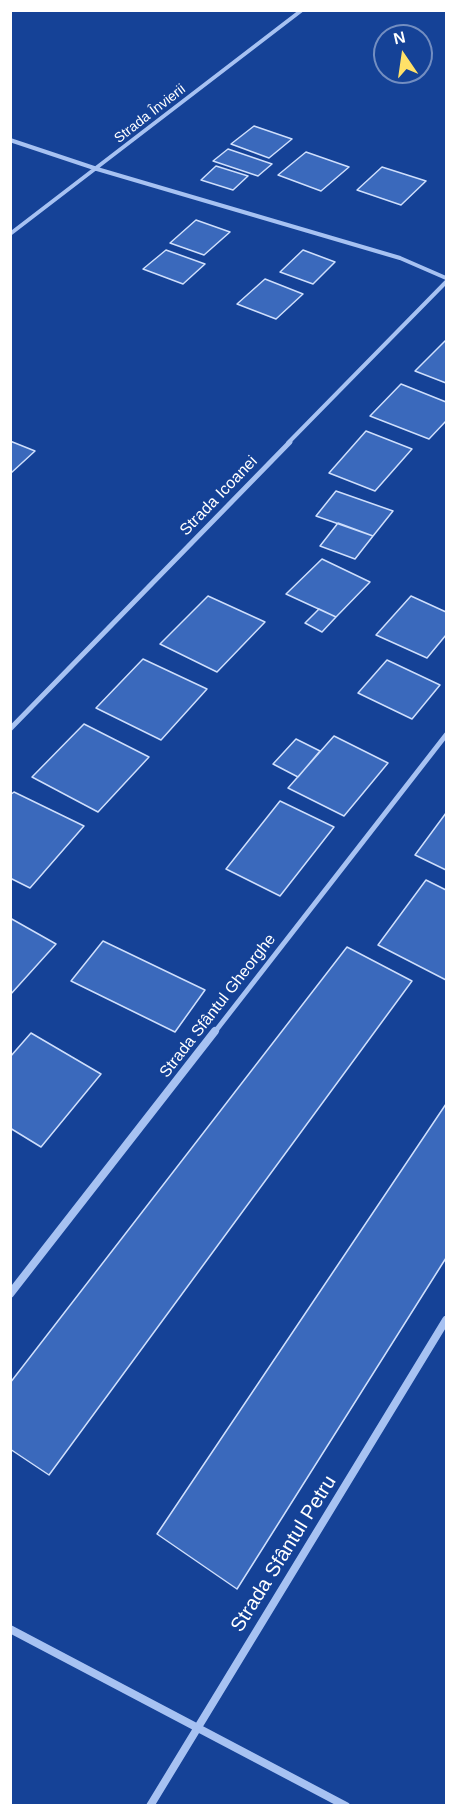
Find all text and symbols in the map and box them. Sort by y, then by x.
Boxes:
north arrow [373,24,433,84]
text: N [392,28,407,48]
street label: Strada Învierii [111,81,189,147]
street label: Strada Icoanei [176,452,262,540]
street label: Strada Sfântul Gheorghe [156,930,280,1082]
street label: Strada Sfântul Petru [226,1471,342,1637]

